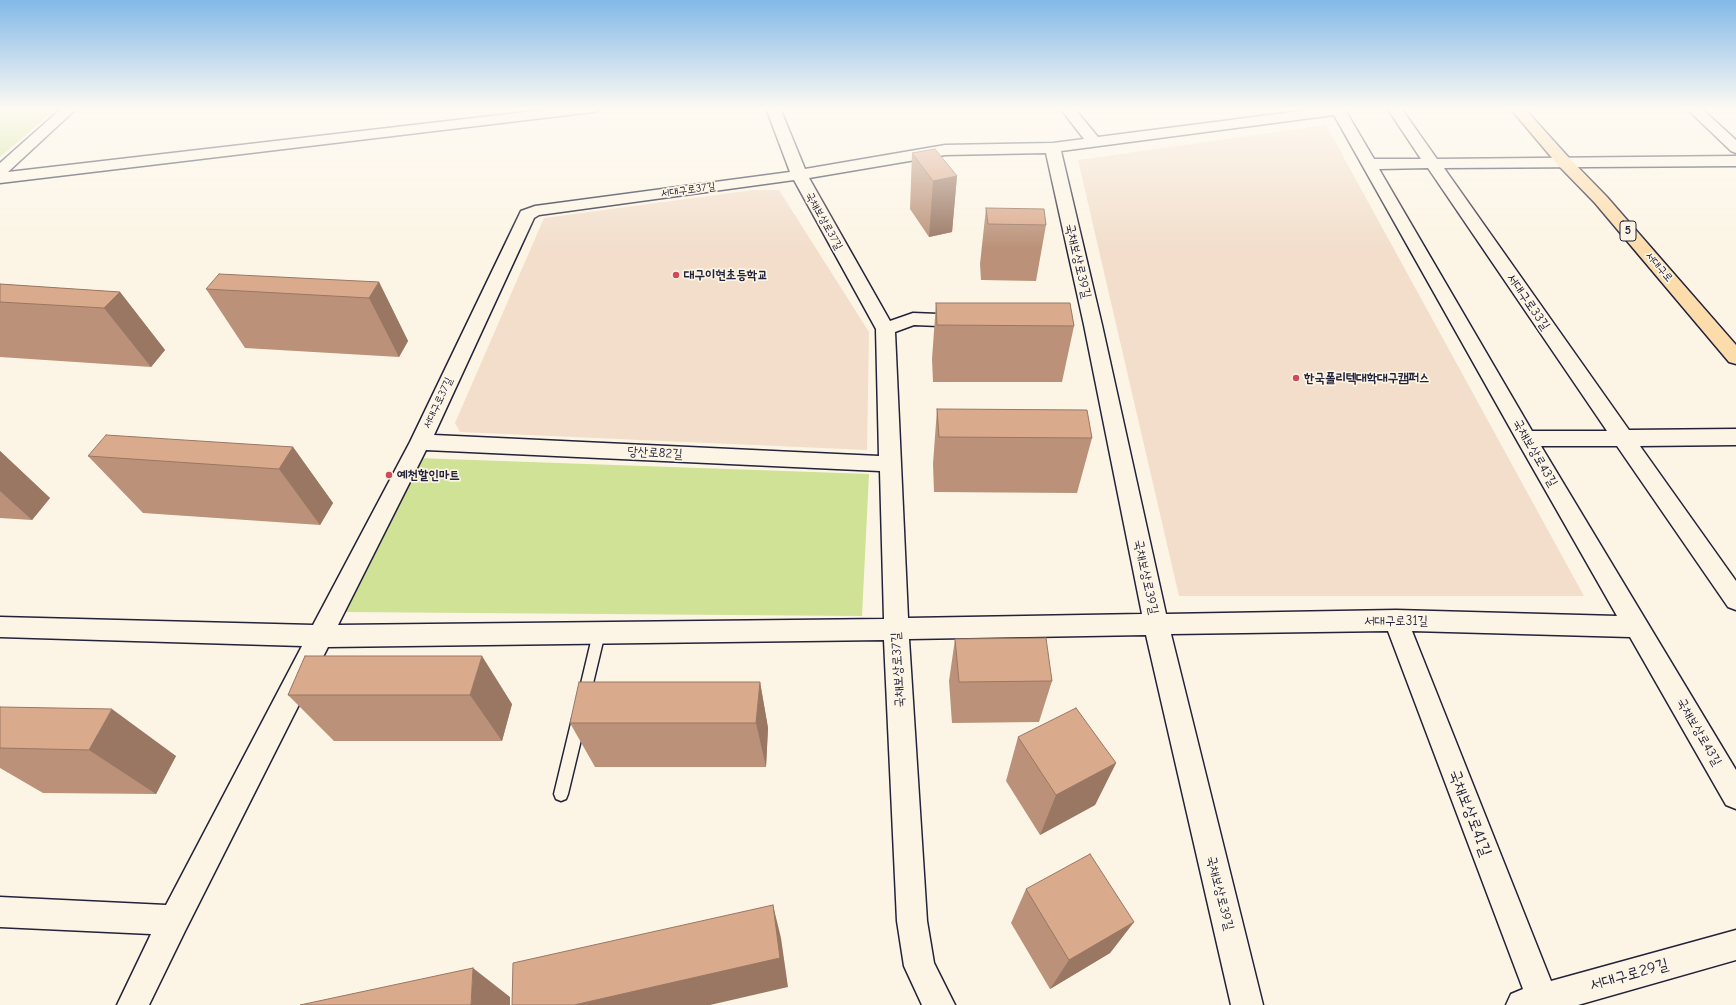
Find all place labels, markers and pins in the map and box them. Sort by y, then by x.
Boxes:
place label: 대구이현초등학교 [684,267,768,283]
marker: 대구이현초등학교 [671,270,681,280]
place label: 한국폴리텍대학대구캠퍼스 [1304,370,1430,386]
marker: 한국폴리텍대학대구캠퍼스 [1291,373,1301,383]
place label: 예천할인마트 [397,467,460,483]
marker: 예천할인마트 [384,470,394,480]

